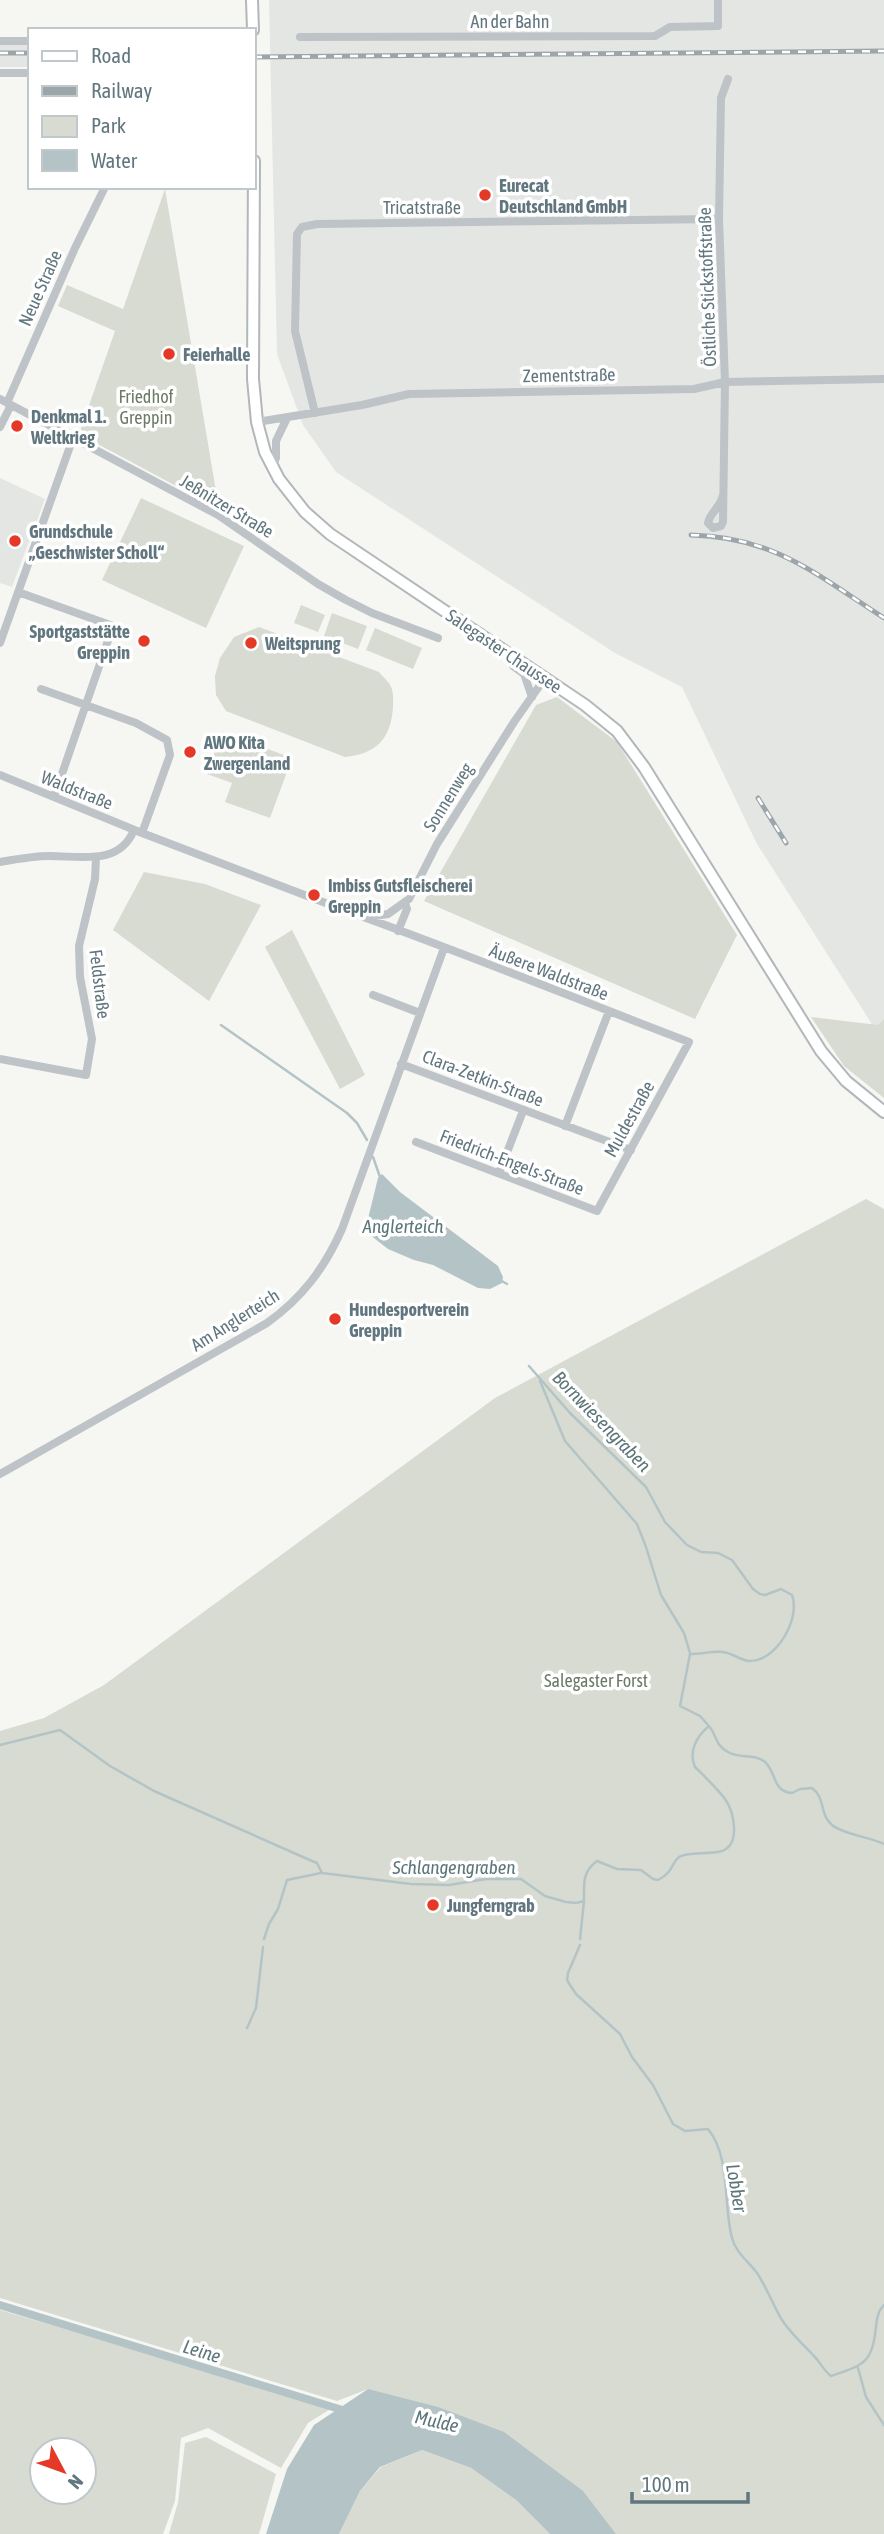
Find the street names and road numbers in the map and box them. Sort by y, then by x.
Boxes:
street label: An der Bahn [471,11,549,32]
street label: Tricatstraße [383,197,461,218]
street label: Östliche Stickstoffstraße [694,207,720,367]
street label: Neue Straße [14,247,66,329]
street label: Zementstraße [522,364,616,386]
street label: Jeßnitzer Straße [176,470,278,542]
street label: Salegaster Chaussee [442,605,566,697]
street label: Sonnenweg [419,759,477,835]
street label: Waldstraße [38,766,116,814]
street label: Äußere Waldstraße [487,940,611,1004]
street label: Feldstraße [85,948,115,1020]
street label: Clara-Zetkin-Straße [420,1045,546,1111]
street label: Muldestraße [600,1077,658,1161]
street label: Friedrich-Engels-Straße [437,1125,587,1199]
street label: Am Anglerteich [187,1285,283,1355]

